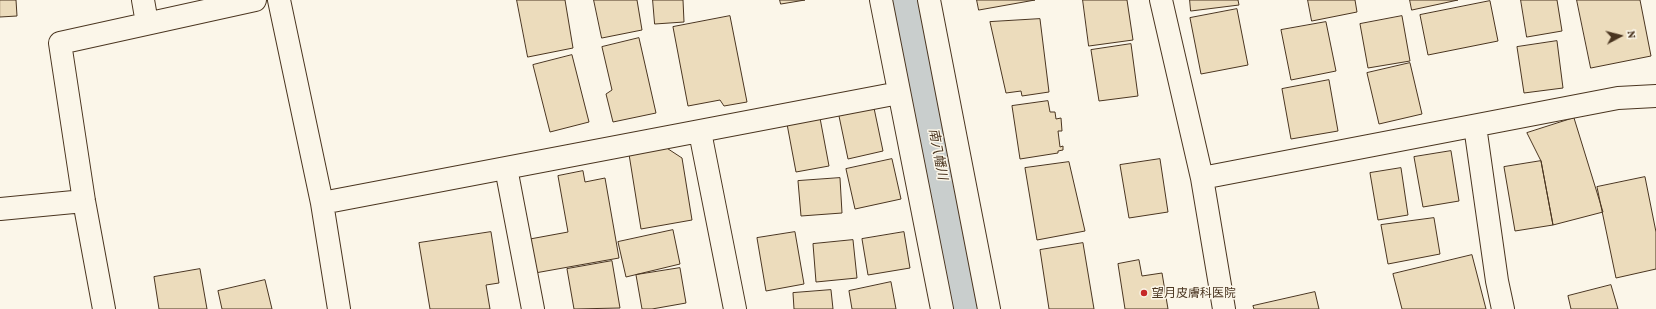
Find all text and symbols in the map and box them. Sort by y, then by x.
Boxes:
north arrow [1600,16,1640,56]
text: N [1625,30,1638,39]
water label: 南八幡川 [925,127,951,181]
place label: 望月皮膚科医院 [1152,286,1236,300]
marker: 望月皮膚科医院 [1139,288,1149,298]

